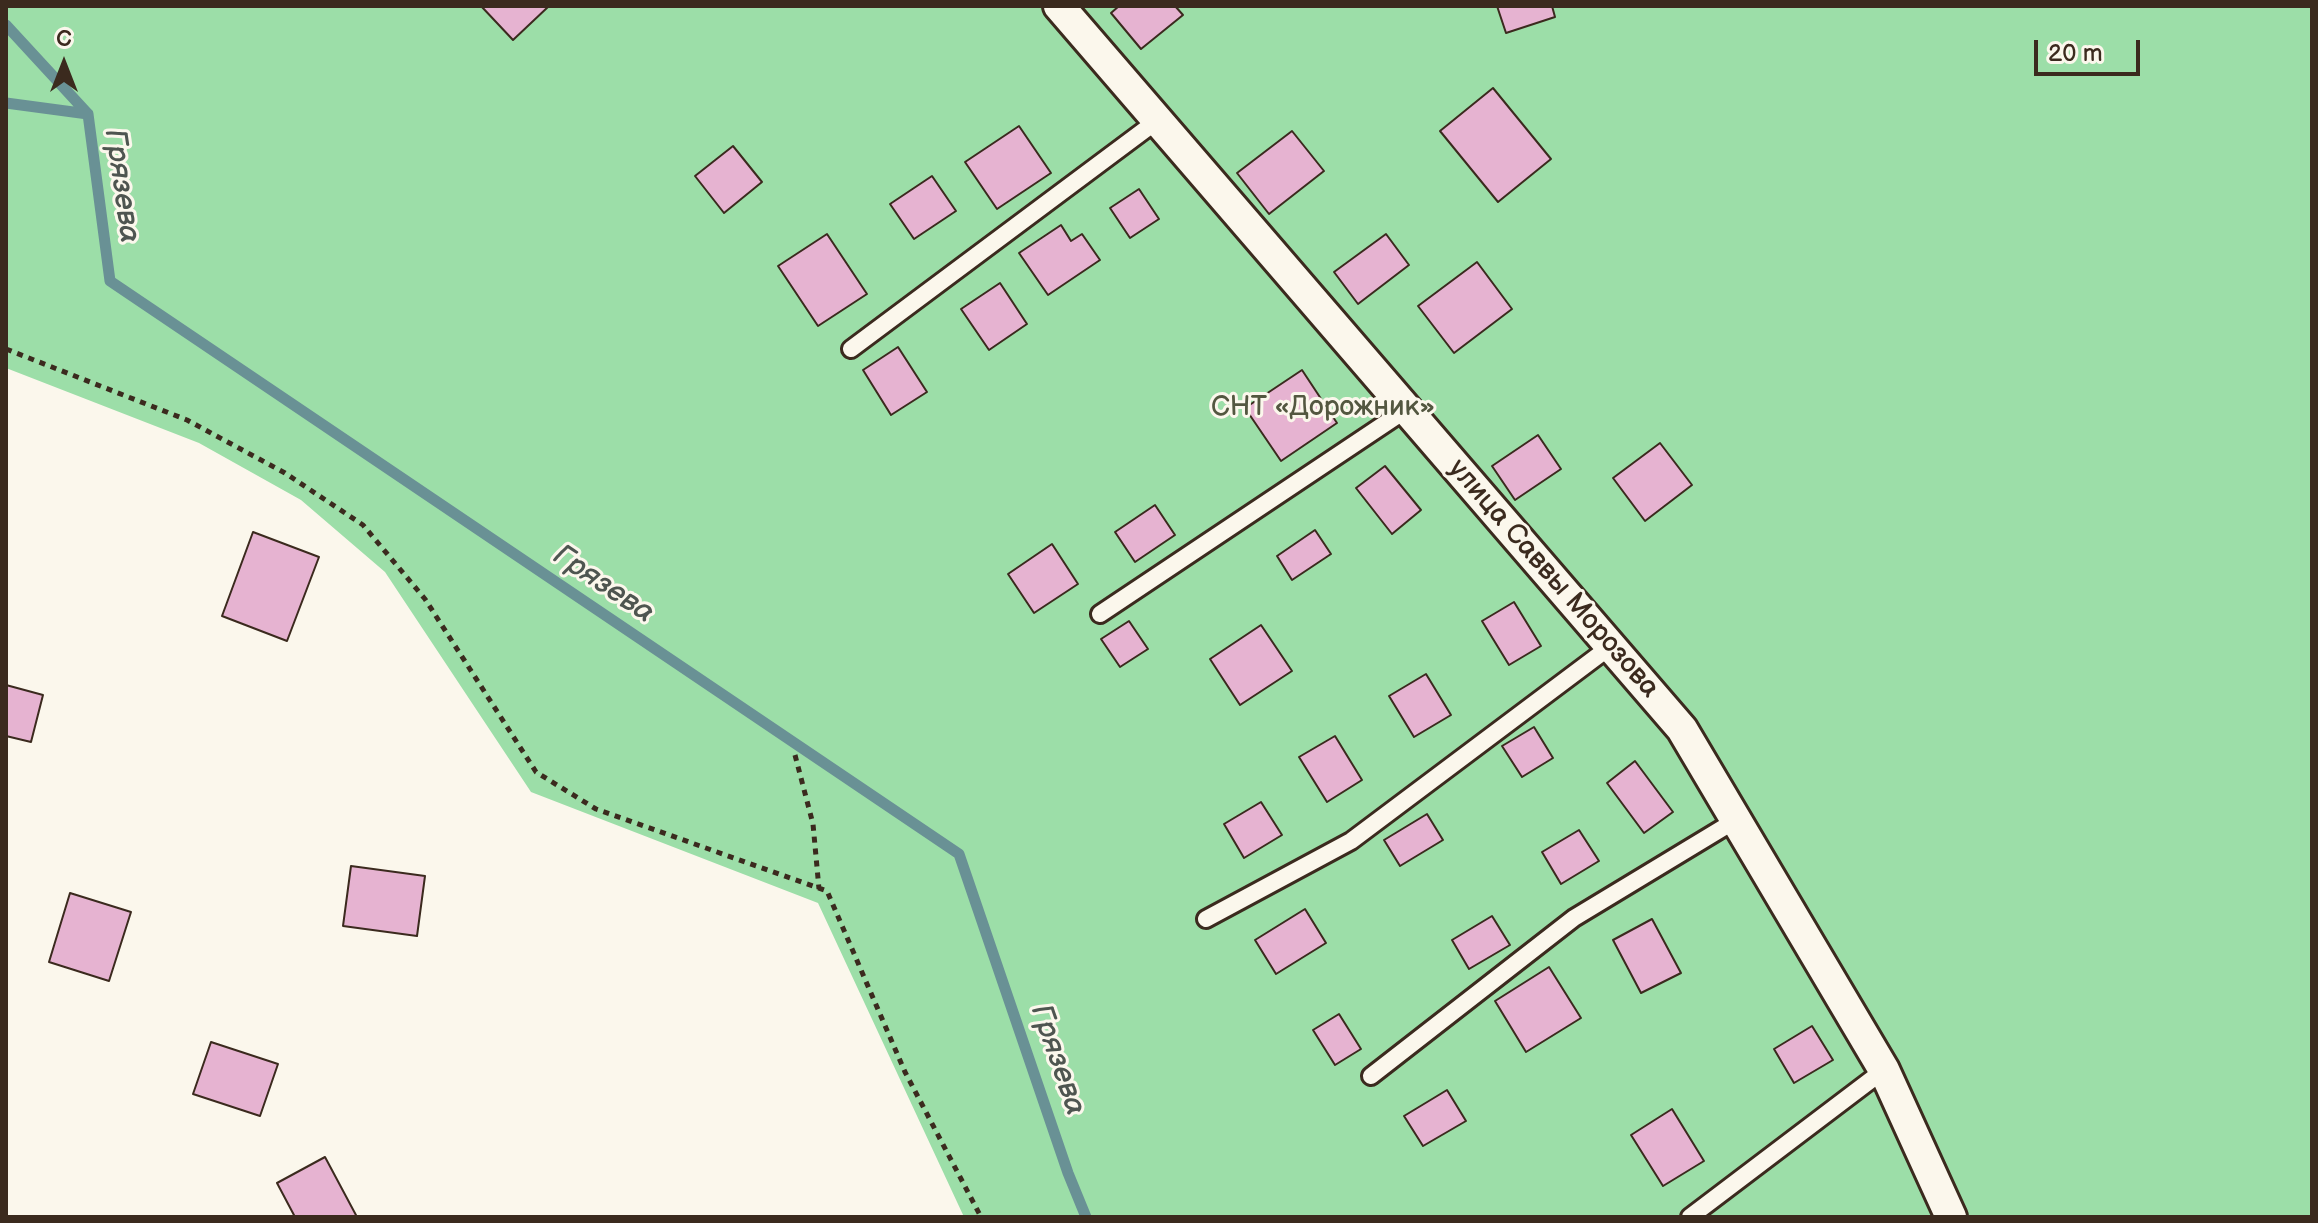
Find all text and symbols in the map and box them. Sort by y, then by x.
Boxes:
north arrow [24,24,104,104]
scale bar [2038,24,2144,74]
text: С [56,26,72,53]
text: 20 m [2048,39,2103,68]
water label: Грязева [95,127,147,245]
park label: СНТ «Дорожник» [1211,391,1435,425]
street label: улица Саввы Морозова [1440,453,1666,705]
water label: Грязева [545,538,661,632]
water label: Грязева [1021,1000,1093,1120]

